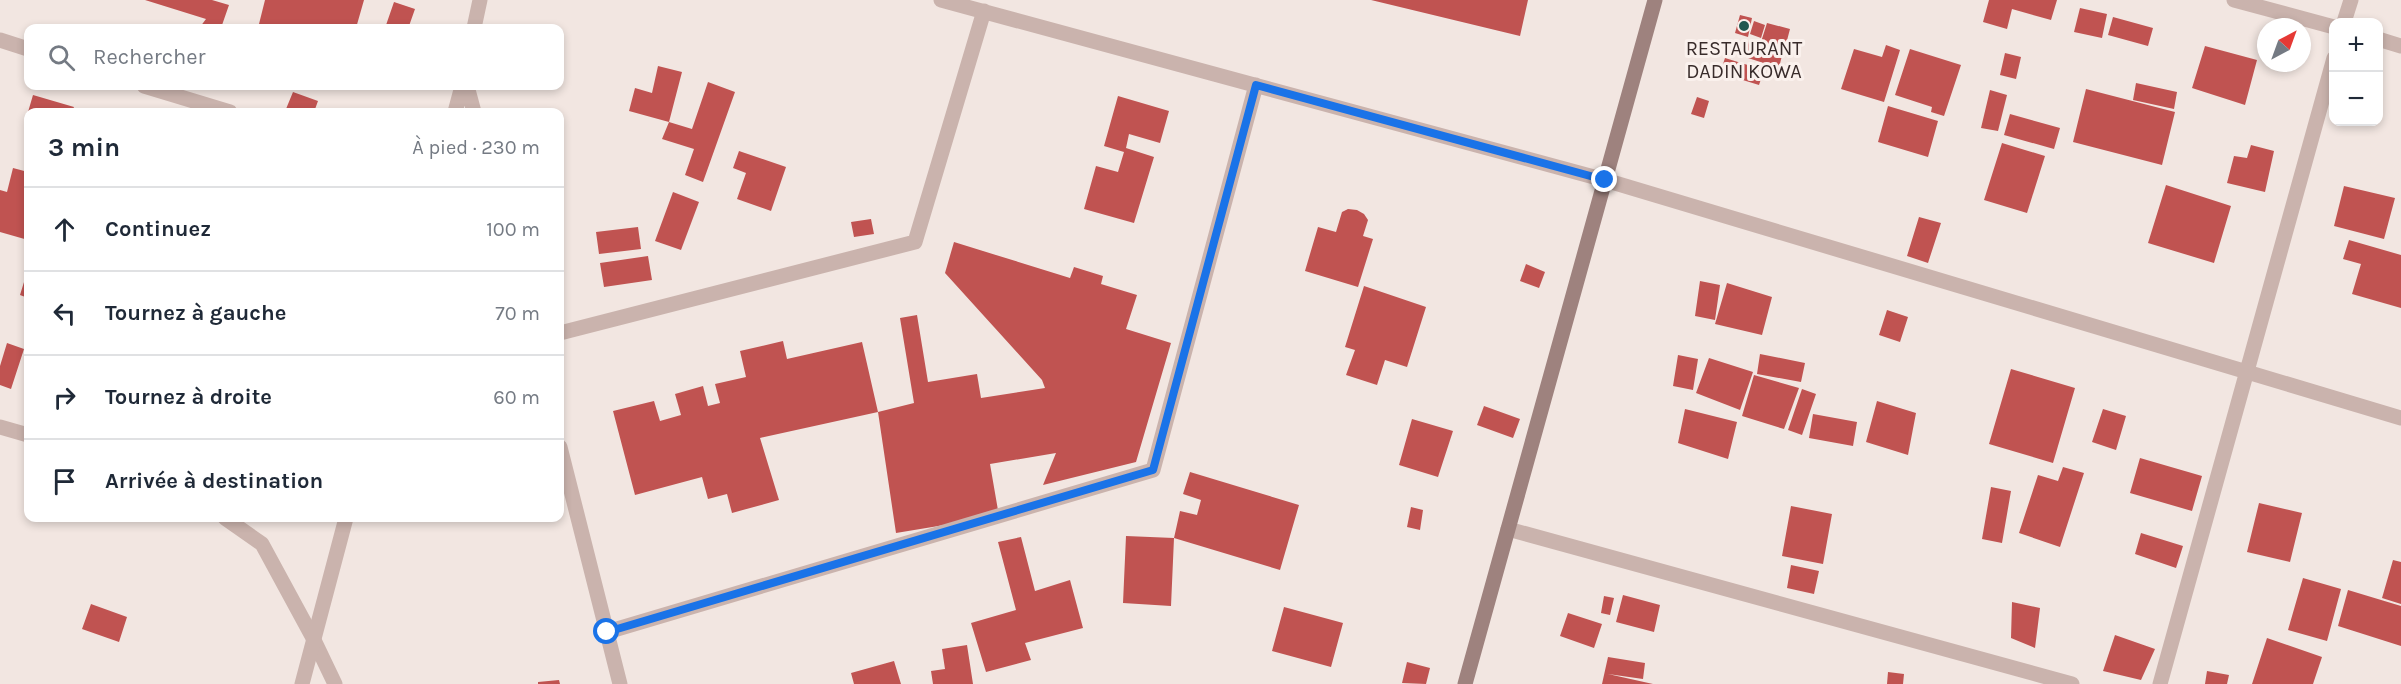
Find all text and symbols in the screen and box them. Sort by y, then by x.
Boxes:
north arrow [2257,18,2311,72]
map controls [2329,18,2383,126]
button: + [2329,18,2383,72]
marker: RESTAURANT DADIN KOWA [1737,19,1751,33]
search box [24,24,564,90]
place label: RESTAURANT DADIN KOWA [1686,37,1802,83]
icon: search [45,41,78,74]
text: Rechercher [93,44,206,70]
button: − [2329,72,2383,126]
text: 3 min [48,132,120,163]
text: À pied · 230 m [412,136,540,159]
route end [1591,166,1617,192]
icon: ahead [48,213,81,246]
text: Continuez [105,216,211,242]
text: 100 m [486,218,540,241]
icon: left [48,297,81,330]
text: Tournez à gauche [105,300,286,326]
text: 70 m [495,302,540,325]
icon: right [48,381,81,414]
text: Tournez à droite [105,384,272,410]
text: 60 m [493,386,540,409]
icon: arrive [48,465,81,498]
text: Arrivée à destination [105,468,323,494]
route start [593,618,619,644]

